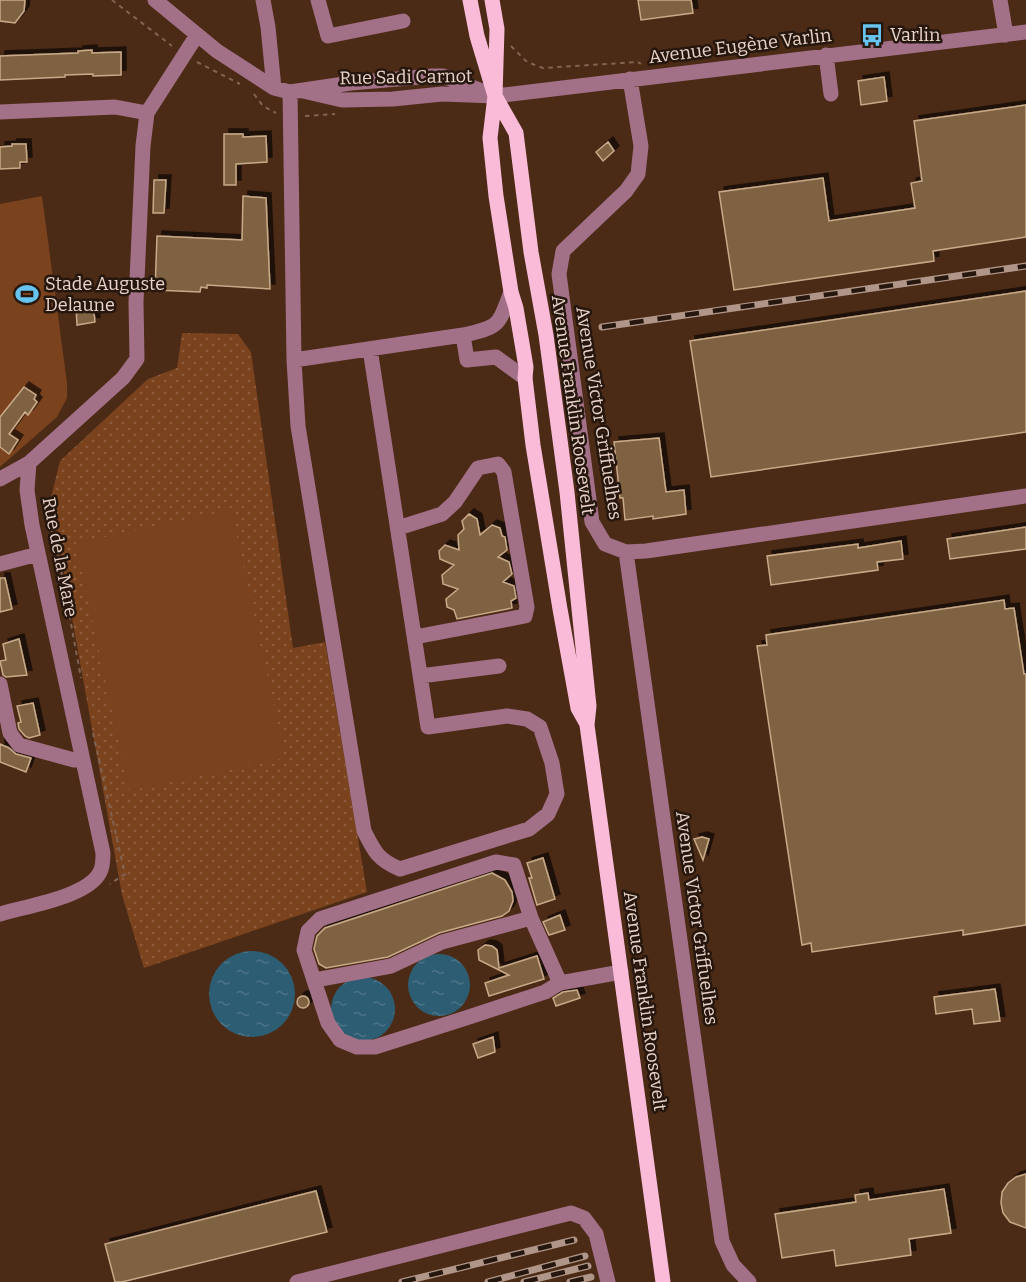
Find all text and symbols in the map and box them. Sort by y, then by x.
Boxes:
bus stop icon: Varlin [859,22,885,48]
street label: Avenue Eugène Varlin [647,24,833,68]
place label: Varlin [890,24,941,46]
street label: Rue Sadi Carnot [339,65,473,89]
place label: Stade Auguste Delaune [45,273,165,316]
sports icon: Stade Auguste Delaune [14,281,40,307]
street label: Avenue Franklin Roosevelt [547,294,599,517]
street label: Avenue Victor Griffuelhes [571,305,627,521]
street label: Rue de la Mare [38,495,82,619]
street label: Avenue Victor Griffuelhes [671,810,723,1026]
street label: Avenue Franklin Roosevelt [619,890,671,1113]

